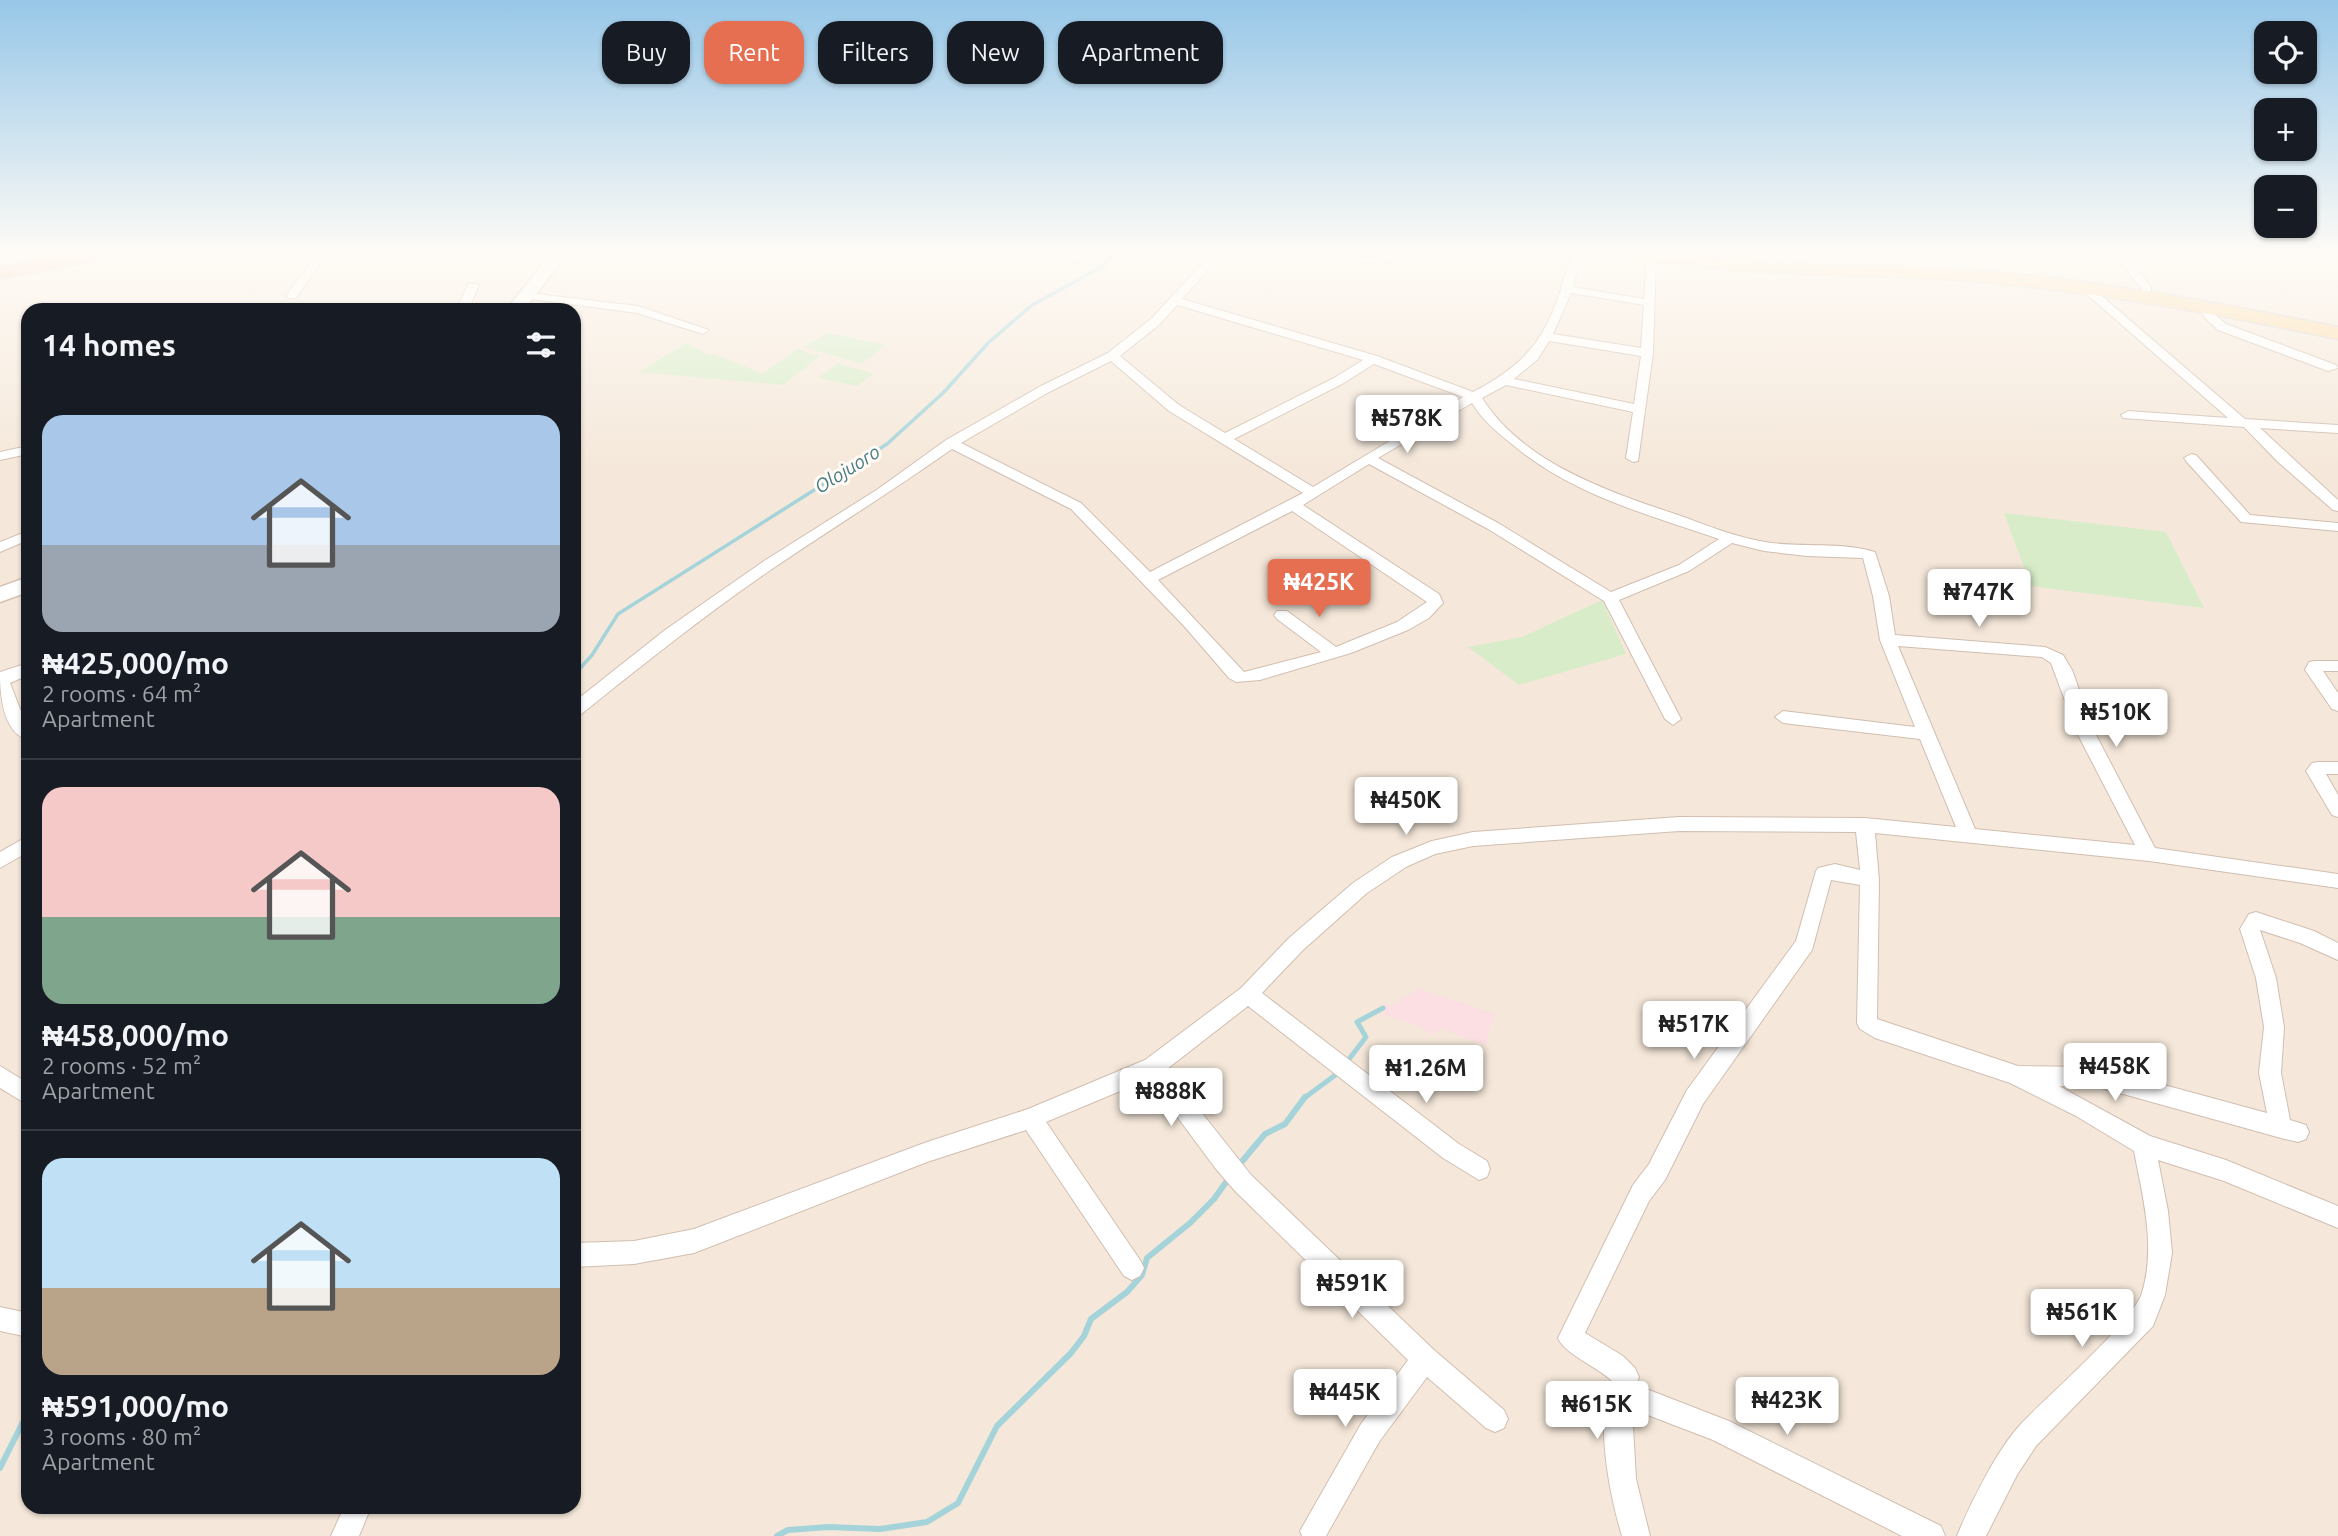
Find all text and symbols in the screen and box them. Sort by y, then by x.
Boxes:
chip: Buy [602,21,690,84]
chip: Rent [704,21,804,84]
chip: Filters [818,21,933,84]
chip: New [947,21,1044,84]
chip: Apartment [1058,21,1223,84]
map controls [2254,21,2317,238]
button: locate [2254,21,2317,84]
button: + [2254,98,2317,161]
button: − [2254,175,2317,238]
icon: filters [522,326,560,364]
text: 14 homes [42,328,176,362]
pin: ₦578K [1358,396,1456,455]
text: ₦578K [1372,405,1442,430]
water label: Olojuoro [810,440,884,498]
icon: home [238,460,364,586]
pin: ₦425K [1270,560,1368,619]
text: ₦425K [1284,569,1354,594]
pin: ₦747K [1930,570,2028,629]
text: ₦747K [1944,579,2014,604]
text: ₦425,000/mo [42,646,229,680]
text: 2 rooms · 64 m² [42,681,201,706]
pin: ₦510K [2067,690,2165,749]
text: ₦510K [2081,699,2151,724]
text: Apartment [42,706,155,731]
pin: ₦450K [1357,778,1455,837]
text: ₦450K [1371,787,1441,812]
icon: home [238,832,364,958]
pin: ₦517K [1645,1002,1743,1061]
text: ₦517K [1659,1011,1729,1036]
text: ₦458,000/mo [42,1018,229,1052]
pin: ₦458K [2066,1044,2164,1103]
pin: ₦1.26M [1369,1046,1483,1105]
text: 2 rooms · 52 m² [42,1053,201,1078]
text: ₦458K [2080,1053,2150,1078]
text: ₦1.26M [1385,1055,1467,1080]
pin: ₦888K [1122,1068,1220,1128]
text: Apartment [42,1078,155,1103]
text: ₦888K [1136,1078,1206,1103]
icon: home [238,1203,364,1329]
pin: ₦591K [1303,1260,1401,1320]
text: ₦591K [1317,1270,1387,1295]
pin: ₦561K [2033,1290,2131,1349]
text: ₦561K [2047,1299,2117,1324]
pin: ₦445K [1296,1370,1394,1429]
pin: ₦423K [1738,1378,1836,1437]
text: ₦445K [1310,1379,1380,1404]
pin: ₦615K [1548,1382,1646,1441]
text: ₦423K [1752,1387,1822,1412]
text: ₦591,000/mo [42,1389,229,1423]
text: ₦615K [1562,1391,1632,1416]
text: 3 rooms · 80 m² [42,1424,201,1449]
text: Apartment [42,1449,155,1474]

